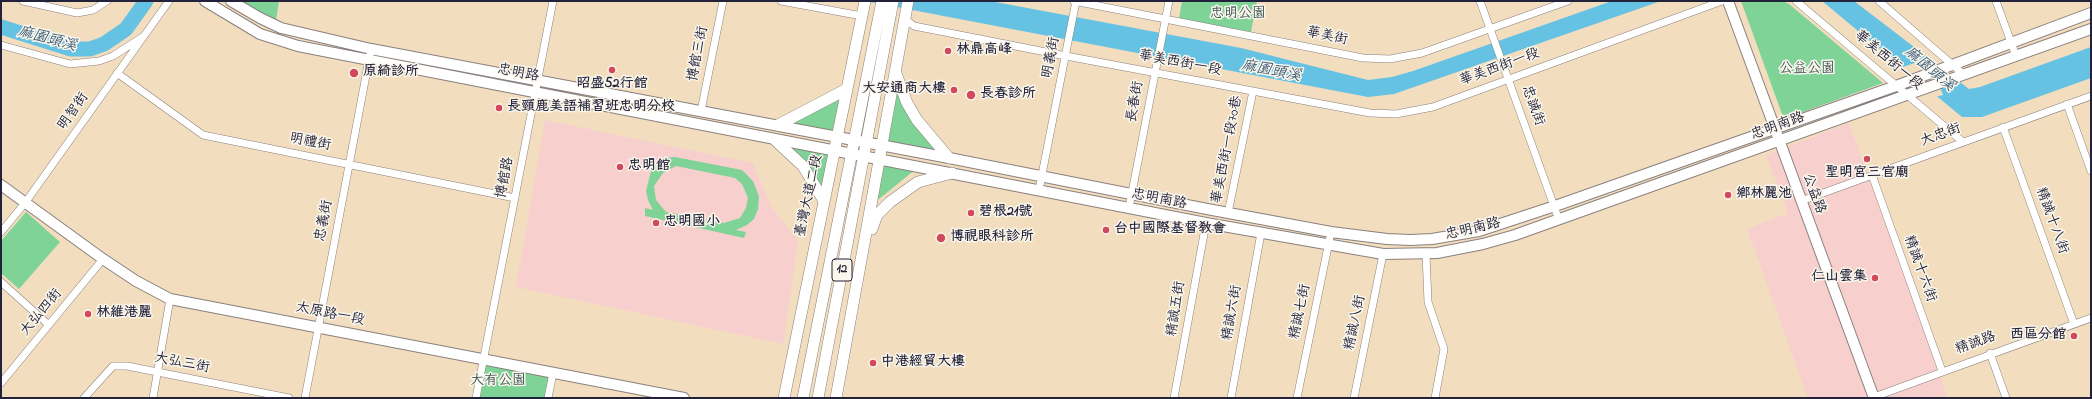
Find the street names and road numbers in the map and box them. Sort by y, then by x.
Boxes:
street label: 華美街 [1305,24,1349,50]
street label: 博館三街 [685,25,713,83]
street label: 華美西街一段 [1850,28,1926,94]
street label: 明義街 [1040,36,1064,80]
street label: 華美西街一段 [1458,46,1542,90]
street label: 華美西街一段 [1137,48,1223,80]
street label: 忠明路 [496,62,540,86]
street label: 長春街 [1124,80,1148,124]
street label: 忠誠街 [1517,83,1547,129]
street label: 明智街 [55,90,93,134]
street label: 華美西街一段70巷 [1209,94,1247,206]
street label: 忠明南路 [1749,110,1807,144]
street label: 大忠街 [1918,121,1964,151]
street label: 明禮街 [288,131,332,155]
street label: 臺灣大道二段 [793,153,827,239]
street label: 博館路 [494,156,518,200]
street label: 公益路 [1798,171,1828,217]
street label: 精誠十八街 [2031,185,2071,257]
street label: 忠明南路 [1130,186,1188,214]
street label: 忠義街 [313,199,337,243]
street label: 忠明南路 [1444,216,1502,244]
street label: 精誠十六街 [1899,233,1939,305]
road number: 12 [832,259,852,281]
street label: 精誠五街 [1164,280,1190,338]
street label: 精誠七街 [1287,283,1315,341]
street label: 精誠六街 [1220,284,1246,342]
street label: 大弘四街 [18,286,66,340]
street label: 精誠八街 [1342,294,1370,352]
street label: 太原路一段 [294,300,366,330]
street label: 精誠路 [1953,329,1999,359]
street label: 大弘三街 [153,350,211,378]

